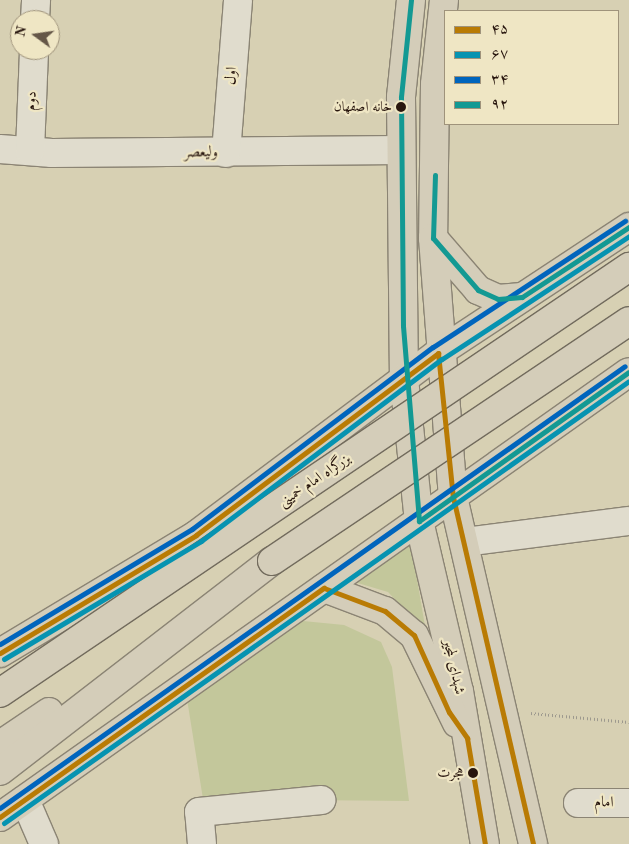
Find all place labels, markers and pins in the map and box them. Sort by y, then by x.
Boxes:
place label: خانه اصفهان [334,99,392,115]
marker: خانه اصفهان [396,102,406,112]
place label: هجرت [437,765,464,781]
marker: هجرت [468,768,478,778]

